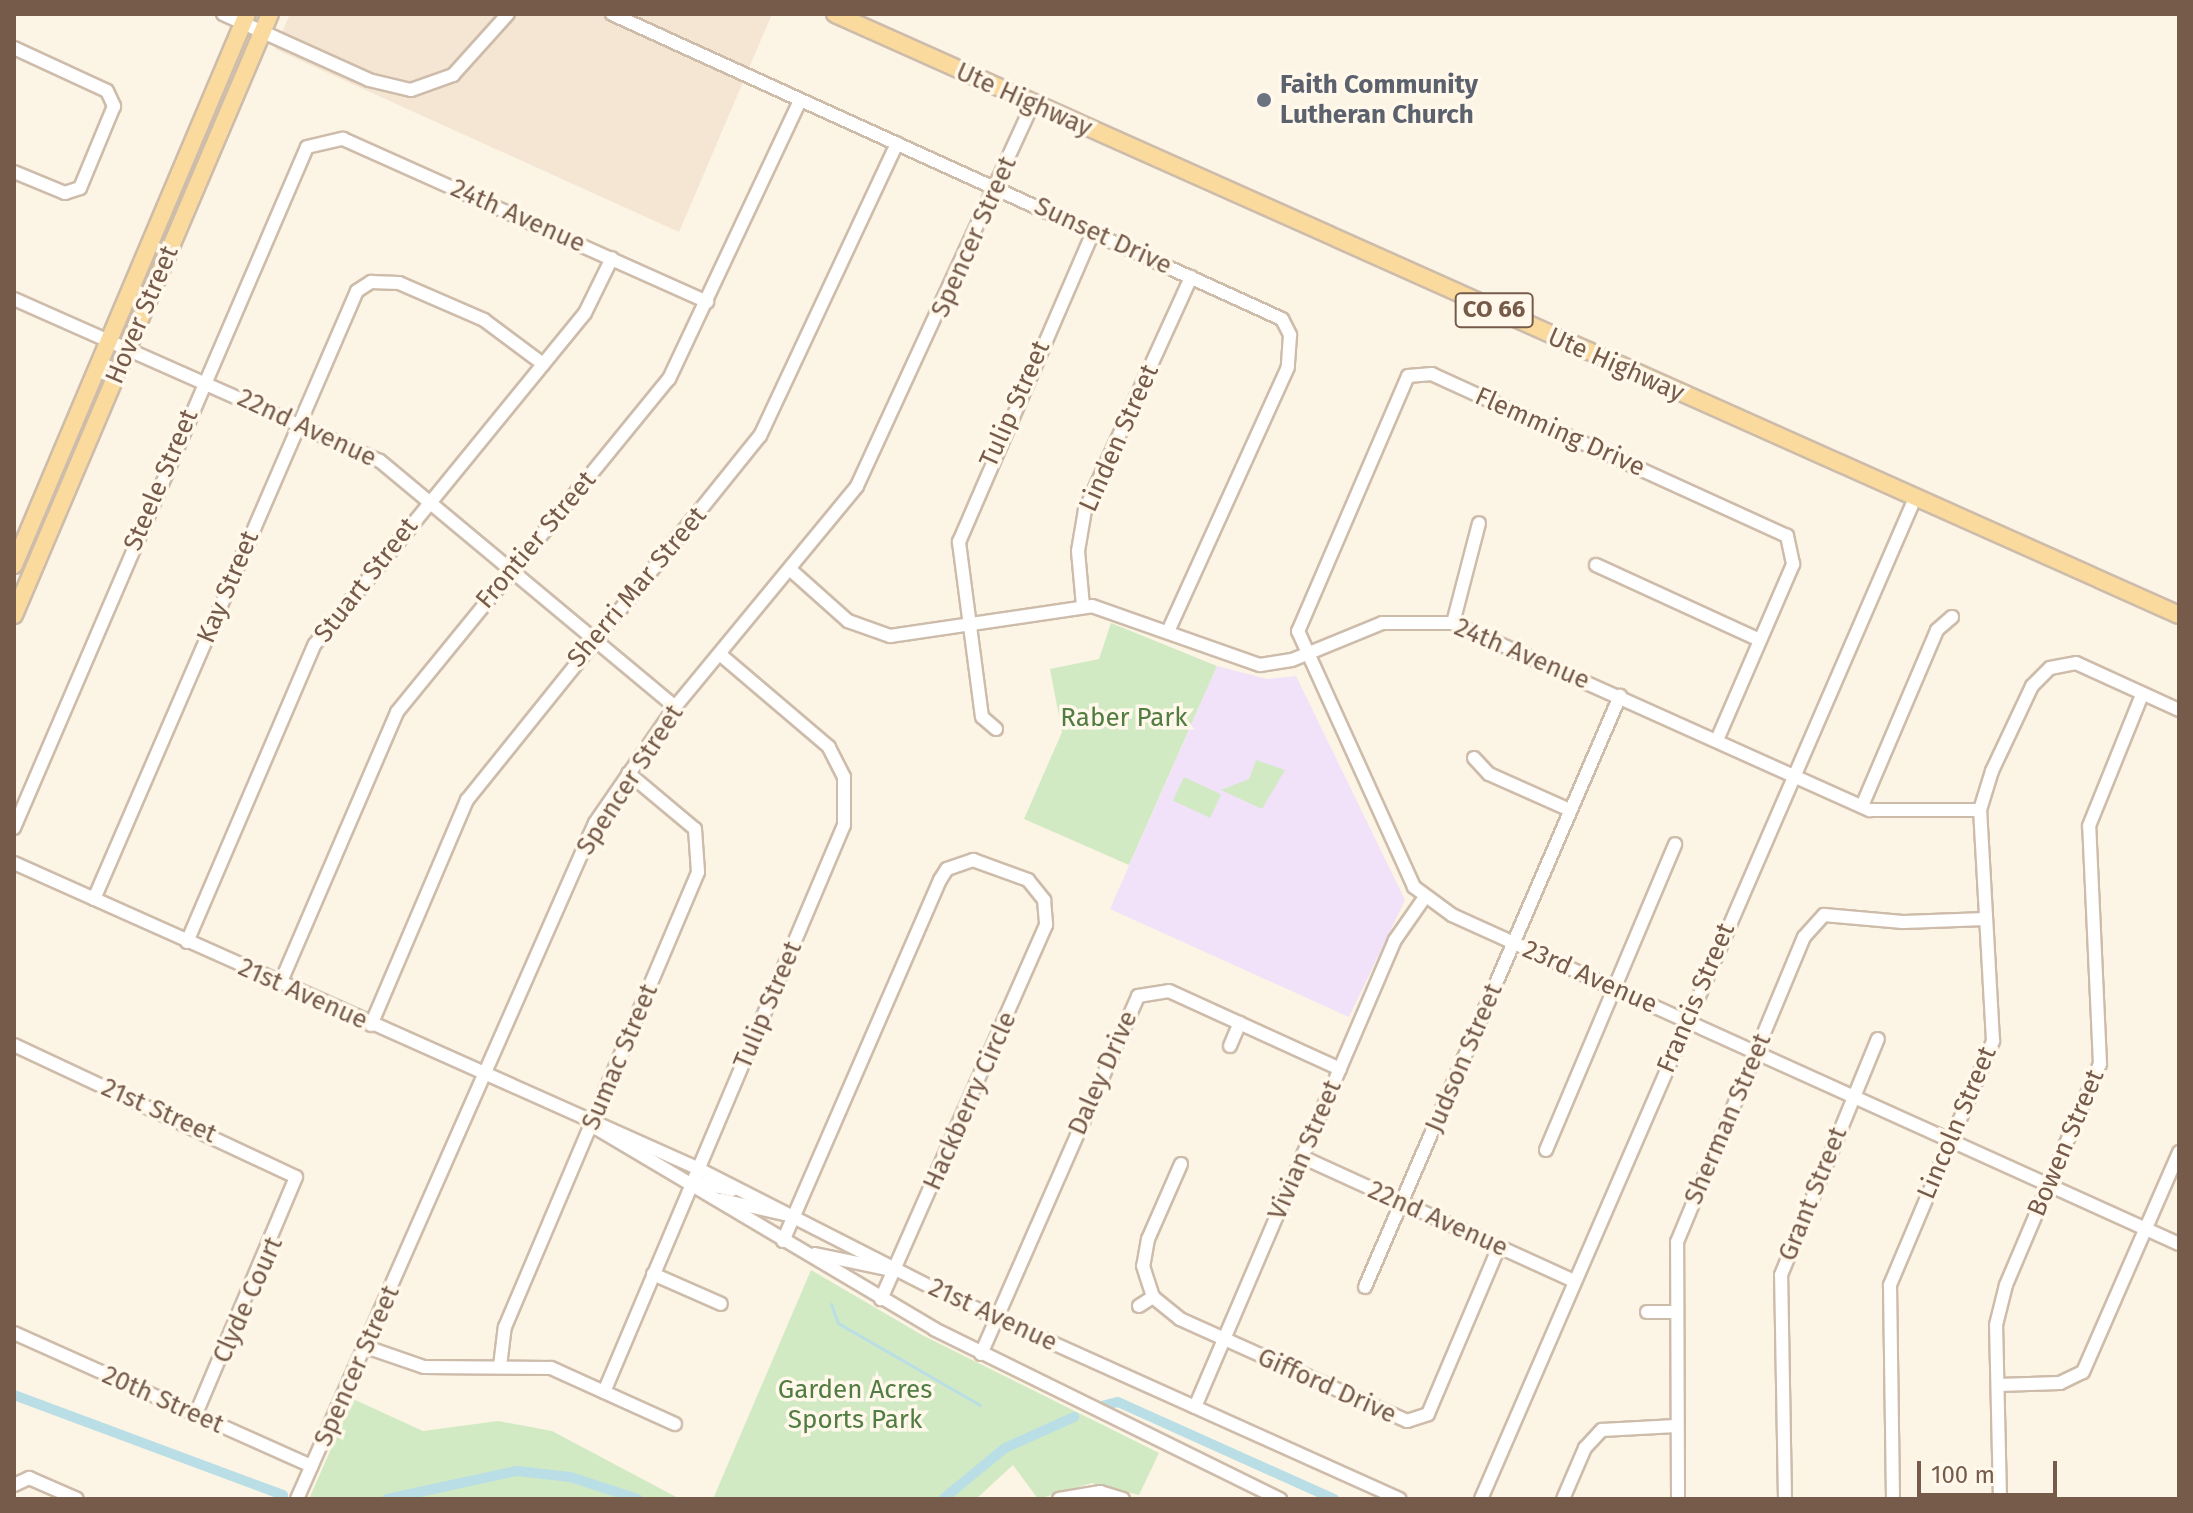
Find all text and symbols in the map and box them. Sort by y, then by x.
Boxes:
street label: Ute Highway [951,56,1097,144]
place label: Faith Community Lutheran Church [1280,69,1478,130]
marker: Faith Community Lutheran Church [1255,91,1273,109]
street label: Spencer Street [925,152,1023,322]
street label: 24th Avenue [446,173,590,259]
street label: Sunset Drive [1029,191,1177,281]
street label: Hover Street [99,241,185,389]
road number: CO 66 [1454,290,1534,330]
street label: Ute Highway [1543,321,1689,409]
street label: Tulip Street [973,336,1057,472]
street label: Linden Street [1073,360,1165,516]
street label: Flemming Drive [1470,381,1650,483]
street label: 22nd Avenue [233,382,381,474]
street label: Steele Street [117,405,205,555]
street label: Frontier Street [469,465,603,615]
street label: Sherri Mar Street [561,500,713,674]
street label: Stuart Street [308,511,424,649]
street label: Kay Street [190,526,266,648]
street label: 24th Avenue [1450,612,1594,696]
street label: Spencer Street [570,699,690,861]
park label: Raber Park [1060,702,1188,734]
street label: Francis Street [1650,918,1742,1078]
street label: 23rd Avenue [1518,934,1662,1020]
street label: Tulip Street [727,937,809,1073]
street label: 21st Avenue [234,952,372,1036]
street label: Sumac Street [575,979,665,1135]
street label: Judson Street [1419,979,1509,1137]
street label: Daley Drive [1062,1006,1144,1140]
street label: Hackberry Circle [917,1007,1023,1195]
street label: Sherman Street [1678,1029,1778,1209]
street label: Lincoln Street [1911,1042,2003,1204]
street label: Bowen Street [2021,1065,2111,1221]
street label: 21st Street [97,1072,221,1150]
street label: Vivian Street [1262,1075,1348,1225]
street label: Grant Street [1772,1122,1854,1266]
street label: 22nd Avenue [1363,1174,1513,1264]
street label: Clyde Court [206,1232,290,1368]
street label: 21st Avenue [924,1272,1062,1358]
street label: Spencer Street [308,1281,406,1451]
street label: Gifford Drive [1253,1341,1401,1431]
street label: 20th Street [98,1359,228,1441]
park label: Garden Acres Sports Park [778,1374,932,1436]
scale bar [1921,1445,2061,1495]
text: 100 m [1931,1461,1995,1489]

